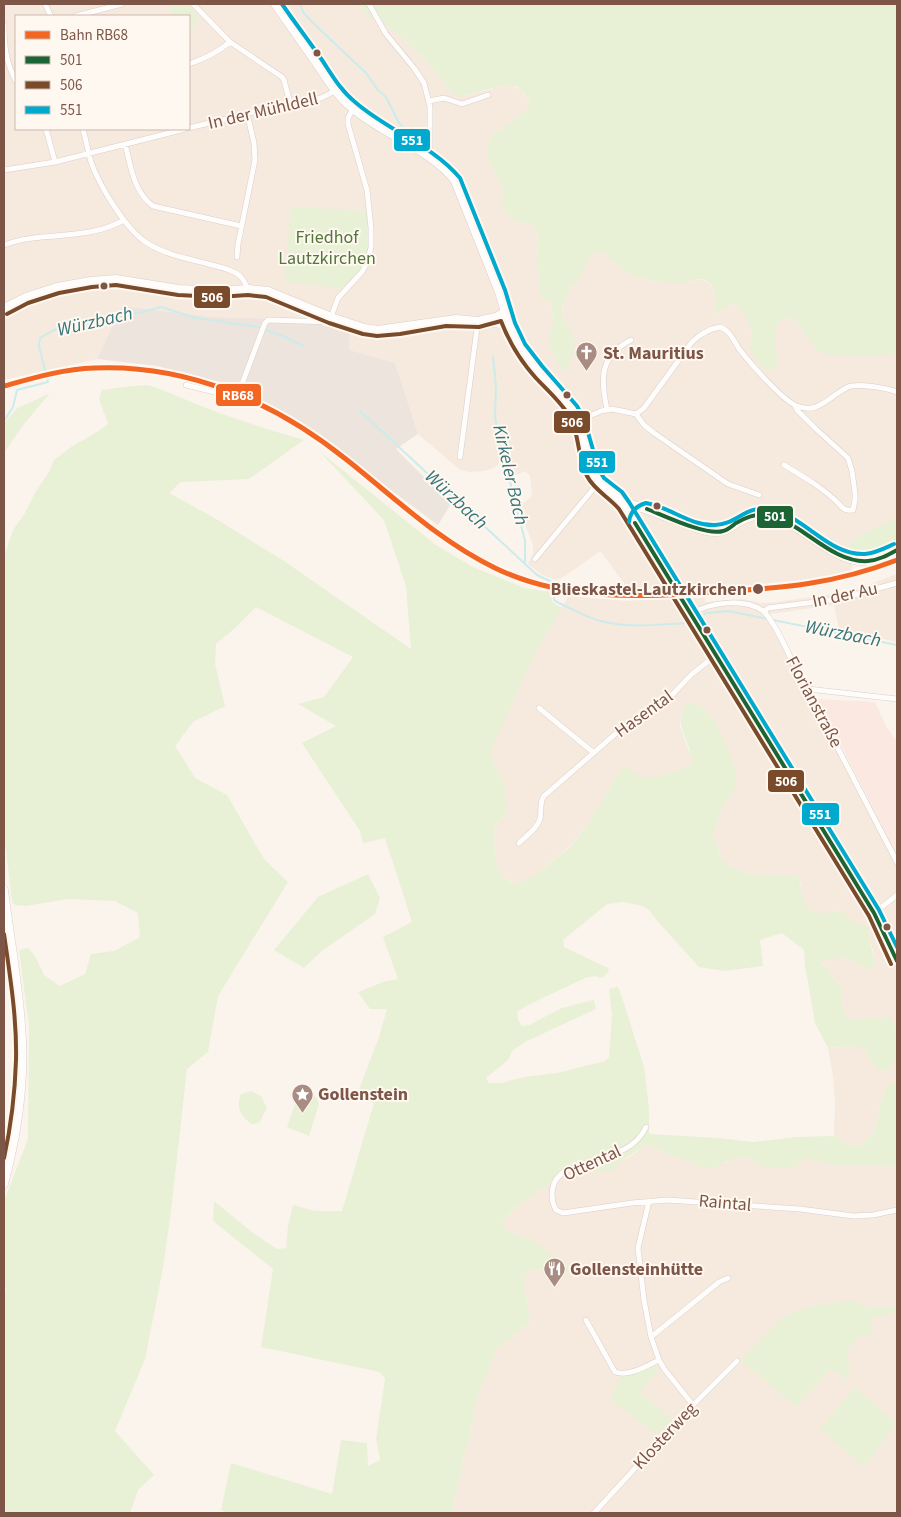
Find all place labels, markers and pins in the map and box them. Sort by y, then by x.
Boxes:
unlabelled marker [312,48,322,58]
unlabelled marker [99,281,109,291]
church icon: St. Mauritius [575,341,599,372]
place label: St. Mauritius [603,341,704,366]
unlabelled marker [562,390,572,400]
unlabelled marker [652,501,662,511]
place label: Blieskastel-Lautzkirchen [551,577,747,602]
marker: Blieskastel-Lautzkirchen [751,582,765,596]
unlabelled marker [702,625,712,635]
unlabelled marker [882,922,892,932]
place icon: Gollenstein [290,1082,314,1113]
place label: Gollenstein [318,1082,408,1107]
restaurant icon: Gollensteinhütte [542,1257,566,1288]
place label: Gollensteinhütte [570,1257,703,1282]

